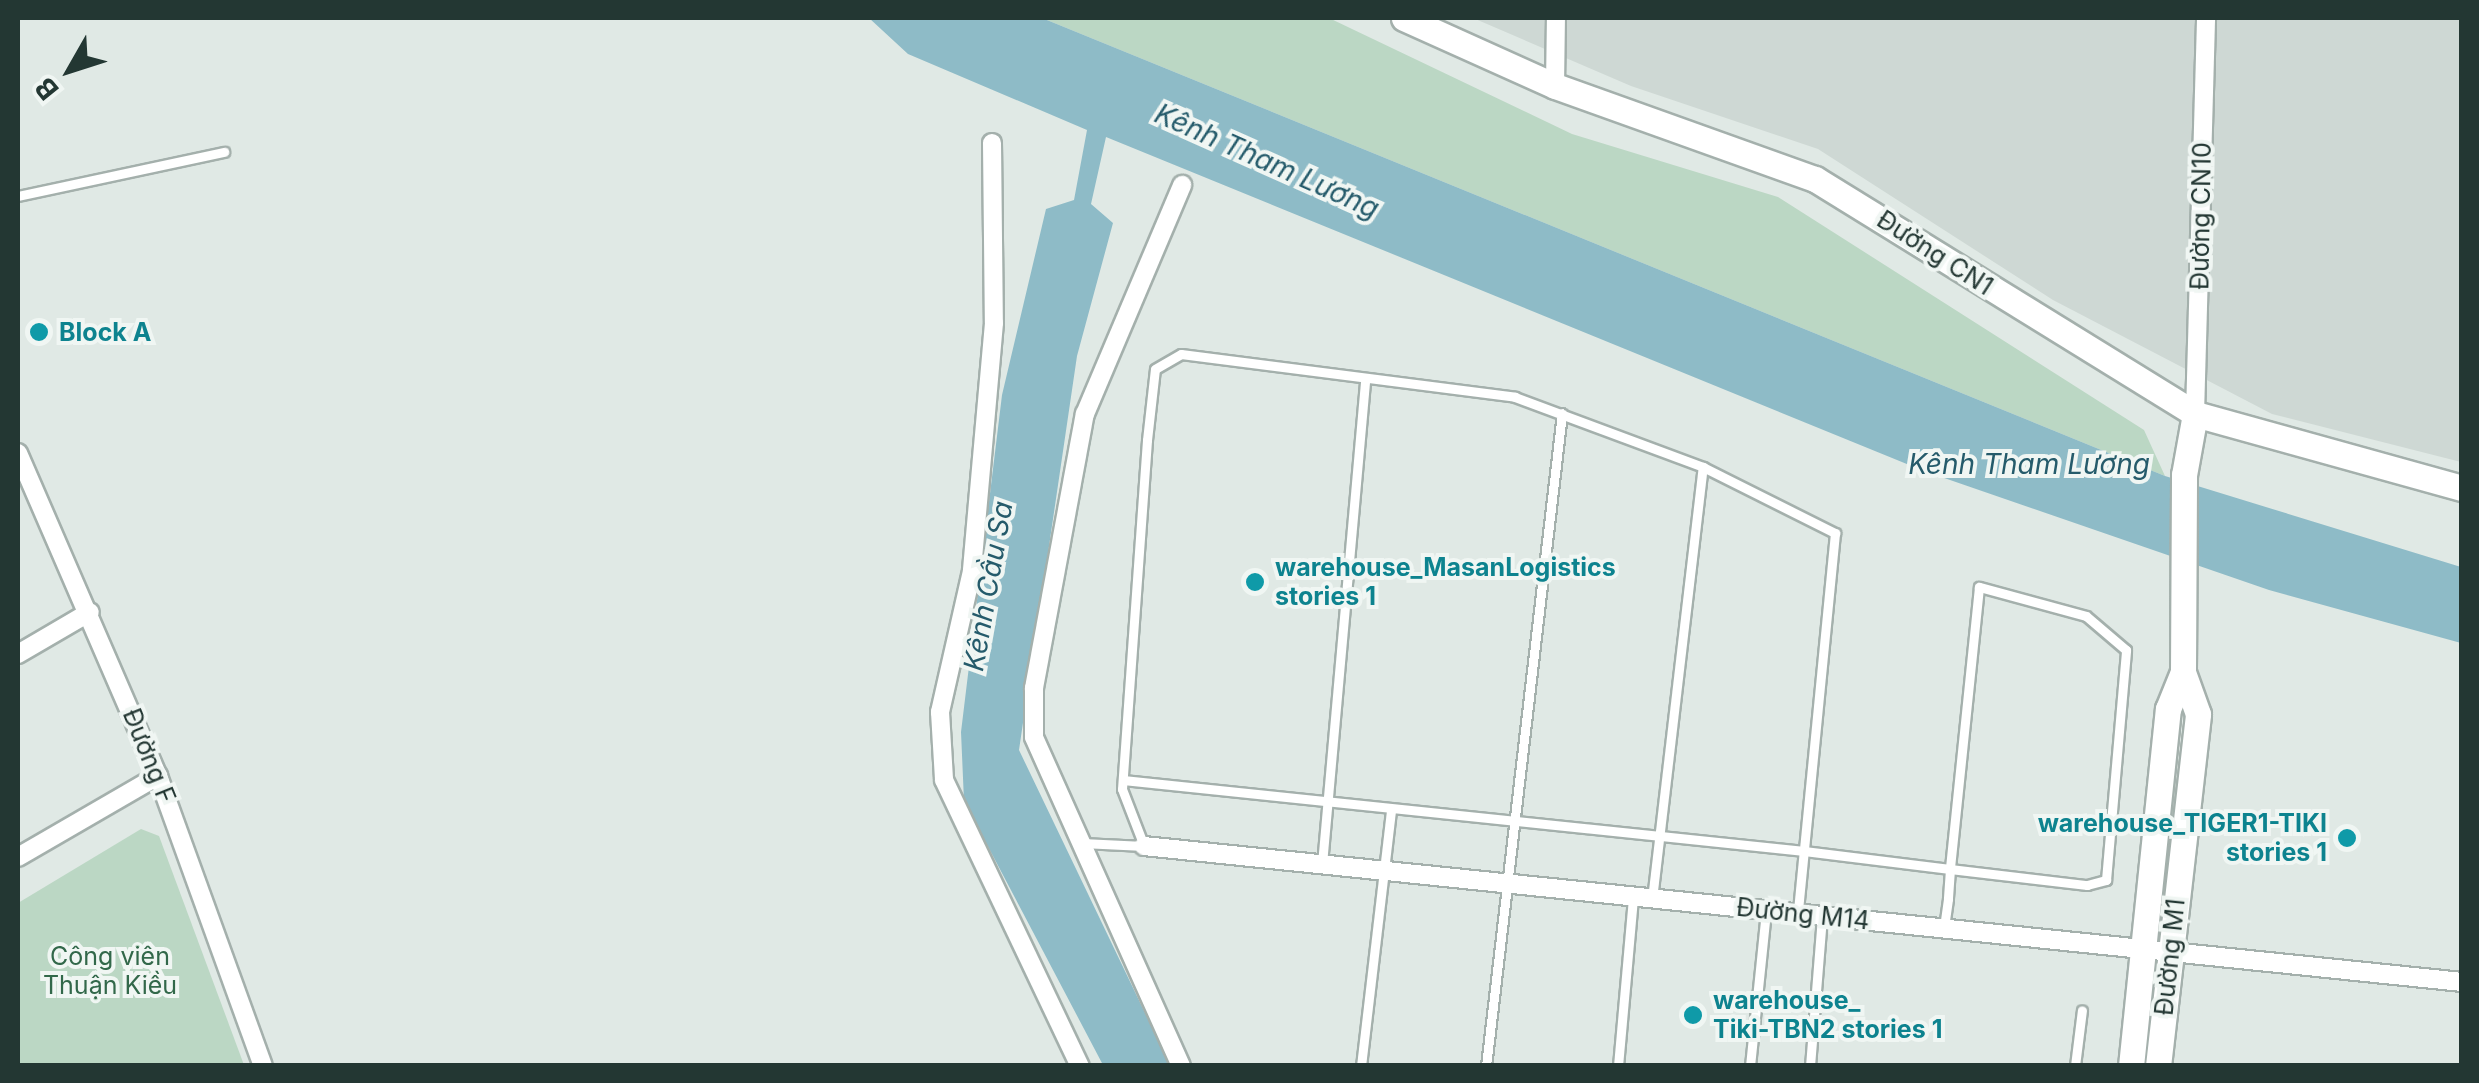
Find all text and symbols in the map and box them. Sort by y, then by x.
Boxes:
north arrow [20,20,120,120]
text: B [28,71,66,107]
water label: Kênh Tham Lương [1150,96,1384,226]
street label: Đường CN10 [2185,142,2217,290]
street label: Đường CN1 [1871,204,1999,302]
place label: Block A [59,317,151,347]
marker: Block A [28,321,50,343]
water label: Kênh Tham Lương [1908,447,2150,481]
water label: Kênh Cầu Sa [957,498,1019,674]
place label: warehouse_MasanLogistics stories 1 [1275,553,1616,612]
marker: warehouse_MasanLogistics stories 1 [1244,571,1266,593]
street label: Đường F [116,704,182,808]
place label: warehouse_TIGER1-TIKI stories 1 [2038,809,2327,868]
marker: warehouse_TIGER1-TIKI stories 1 [2336,827,2358,849]
street label: Đường M14 [1735,892,1871,936]
street label: Đường M1 [2149,897,2191,1017]
park label: Công viên Thuận Kiều [43,942,177,1001]
place label: warehouse_ Tiki-TBN2 stories 1 [1713,986,1942,1045]
marker: warehouse_ Tiki-TBN2 stories 1 [1682,1004,1704,1026]

